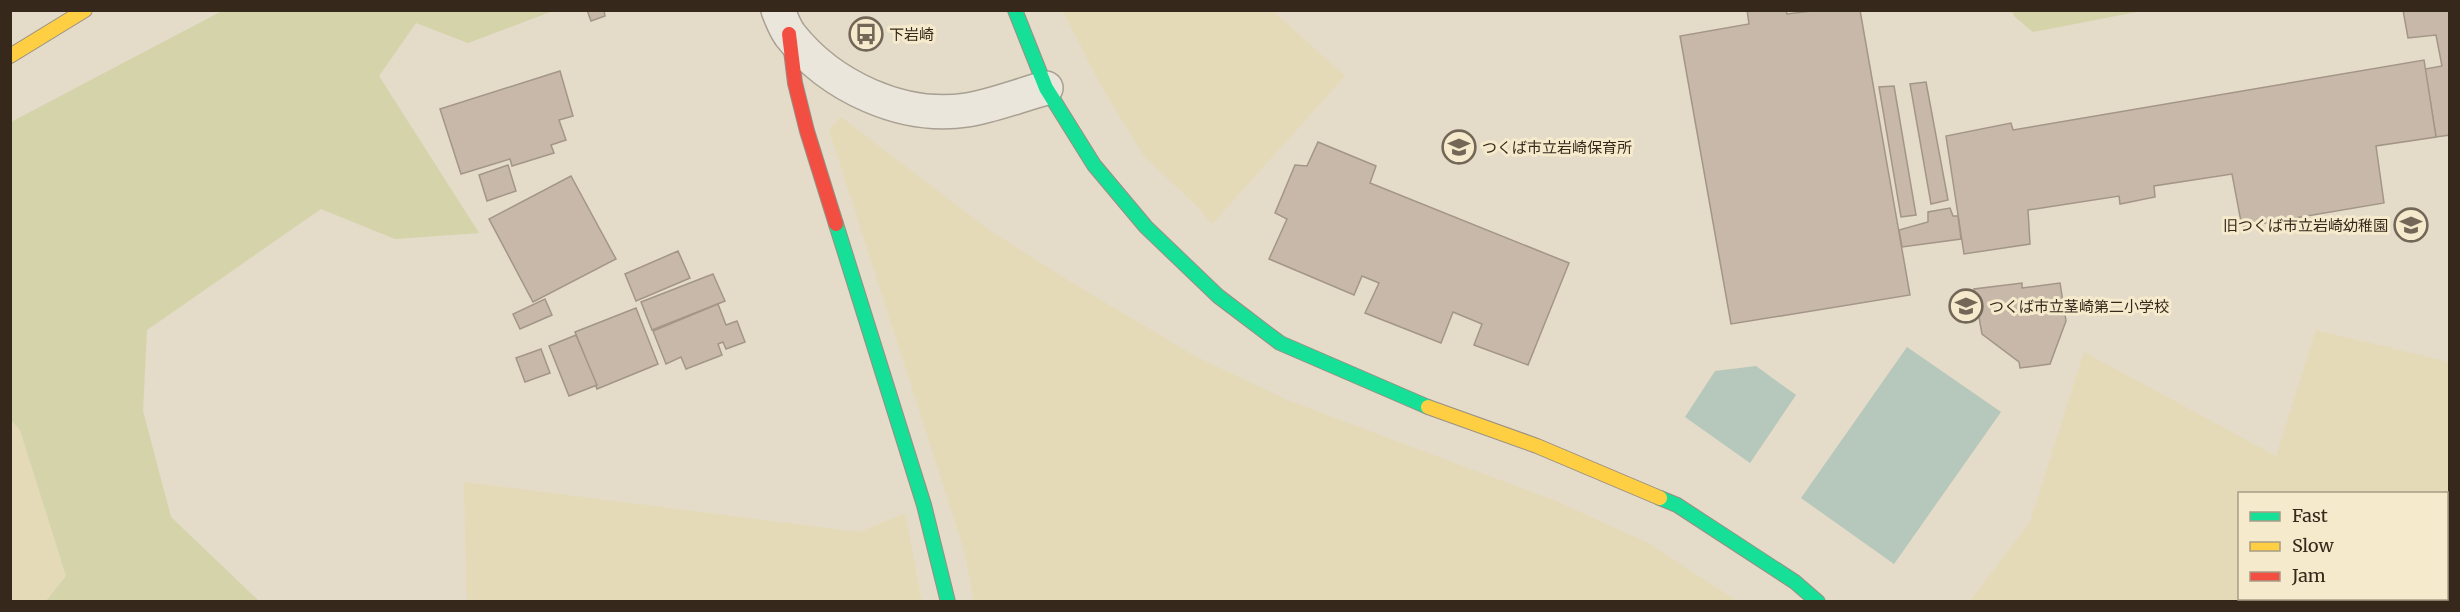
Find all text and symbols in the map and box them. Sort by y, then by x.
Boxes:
bus stop icon: 下岩崎 [848,16,884,52]
place label: 下岩崎 [889,25,934,44]
school or university icon: つくば市立岩崎保育所 [1441,129,1477,165]
place label: つくば市立岩崎保育所 [1482,138,1632,157]
school or university icon: 旧つくば市立岩崎幼稚園 [2393,207,2429,243]
place label: 旧つくば市立岩崎幼稚園 [2223,216,2388,235]
school or university icon: つくば市立茎崎第二小学校 [1948,288,1984,324]
place label: つくば市立茎崎第二小学校 [1989,297,2169,316]
legend [2238,492,2448,600]
text: Fast [2292,504,2328,527]
text: Slow [2292,534,2335,557]
text: Jam [2291,564,2326,587]

